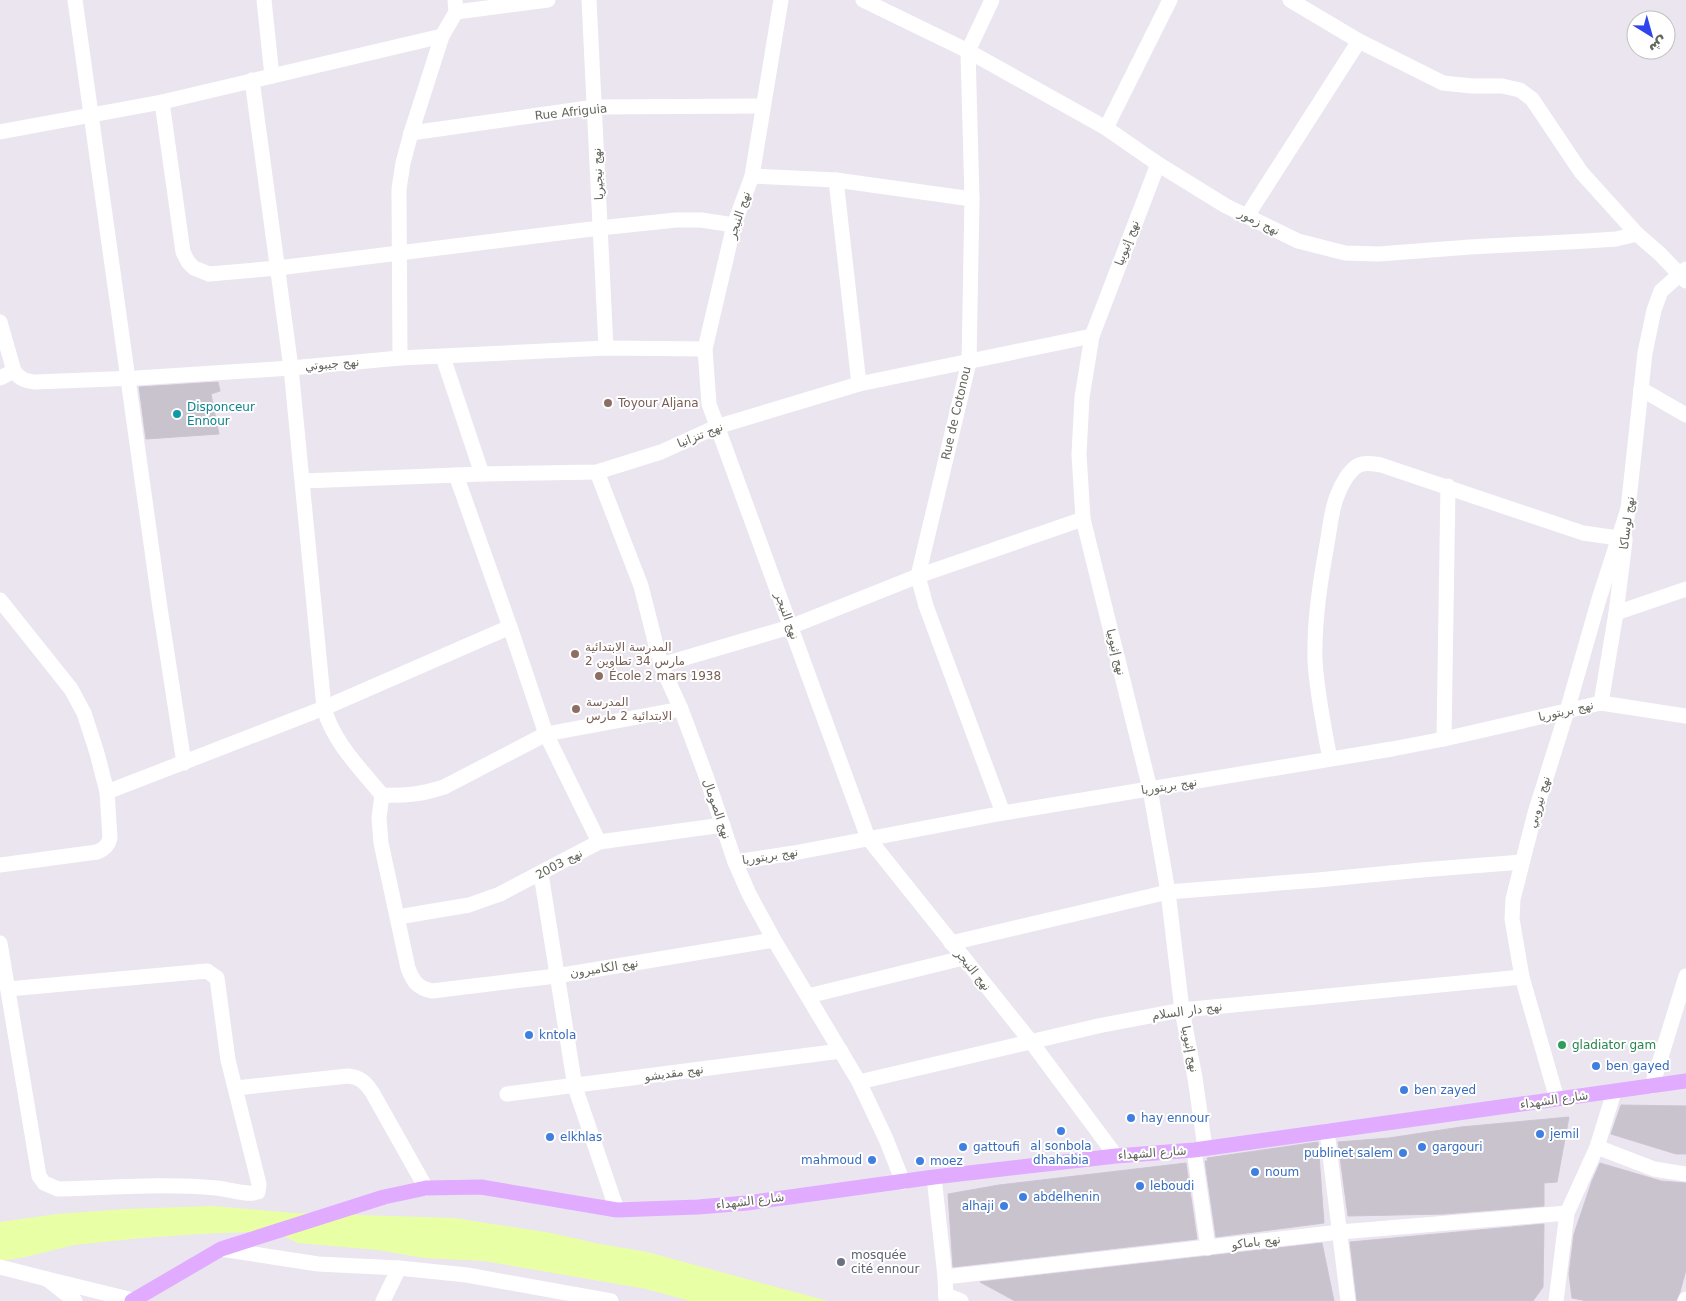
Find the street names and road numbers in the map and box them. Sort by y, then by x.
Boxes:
street label: Rue Afriguia [534,101,608,123]
street label: نهج نيجيريا [590,147,607,201]
street label: نهج النيجر [724,190,754,242]
street label: نهج زمور [1235,205,1282,239]
street label: نهج إثيوبيا [1112,218,1143,268]
street label: نهج جيبوتي [304,355,360,374]
street label: Rue de Cotonou [938,365,974,461]
street label: نهج تنزانيا [675,420,725,451]
street label: نهج لوساكا [1617,496,1638,550]
street label: نهج النيجر [771,590,802,642]
street label: نهج إثيوبيا [1102,627,1129,677]
street label: نهج بريتوريا [1537,698,1595,725]
street label: نهج بريتوريا [1140,775,1198,798]
street label: نهج نيروبي [1525,775,1554,830]
street label: نهج الصومال [699,777,734,841]
street label: نهج بريتوريا [741,845,799,868]
street label: نهج 2003 [533,846,585,882]
street label: نهج النيجر [951,946,994,994]
street label: نهج الكاميرون [569,956,639,981]
street label: نهج دار السلام [1151,999,1223,1024]
street label: نهج إثيوبيا [1178,1024,1201,1074]
street label: نهج مقديشو [643,1062,705,1085]
street label: شارع الشهداء [1519,1088,1589,1113]
street label: شارع الشهداء [1117,1144,1187,1163]
street label: شارع الشهداء [715,1190,785,1213]
street label: نهج باماكو [1230,1232,1282,1253]

